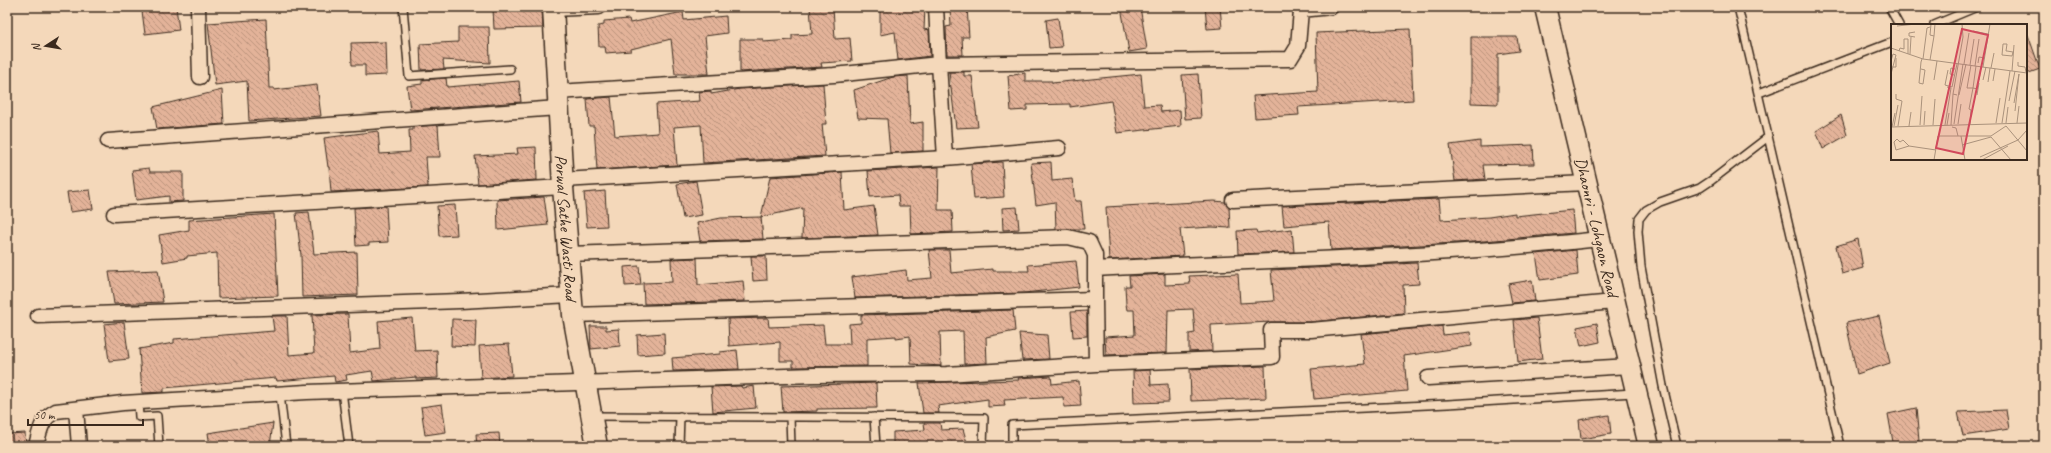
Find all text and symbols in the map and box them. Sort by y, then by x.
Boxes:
inset map [1891,24,2027,160]
north arrow [26,26,66,66]
text: N [28,41,44,53]
street label: Porwal Sathe Wasti Road [550,154,582,305]
street label: Dhaonri - Lohgaon Road [1570,155,1624,301]
scale bar [28,401,143,427]
text: 50 m [34,407,56,423]

